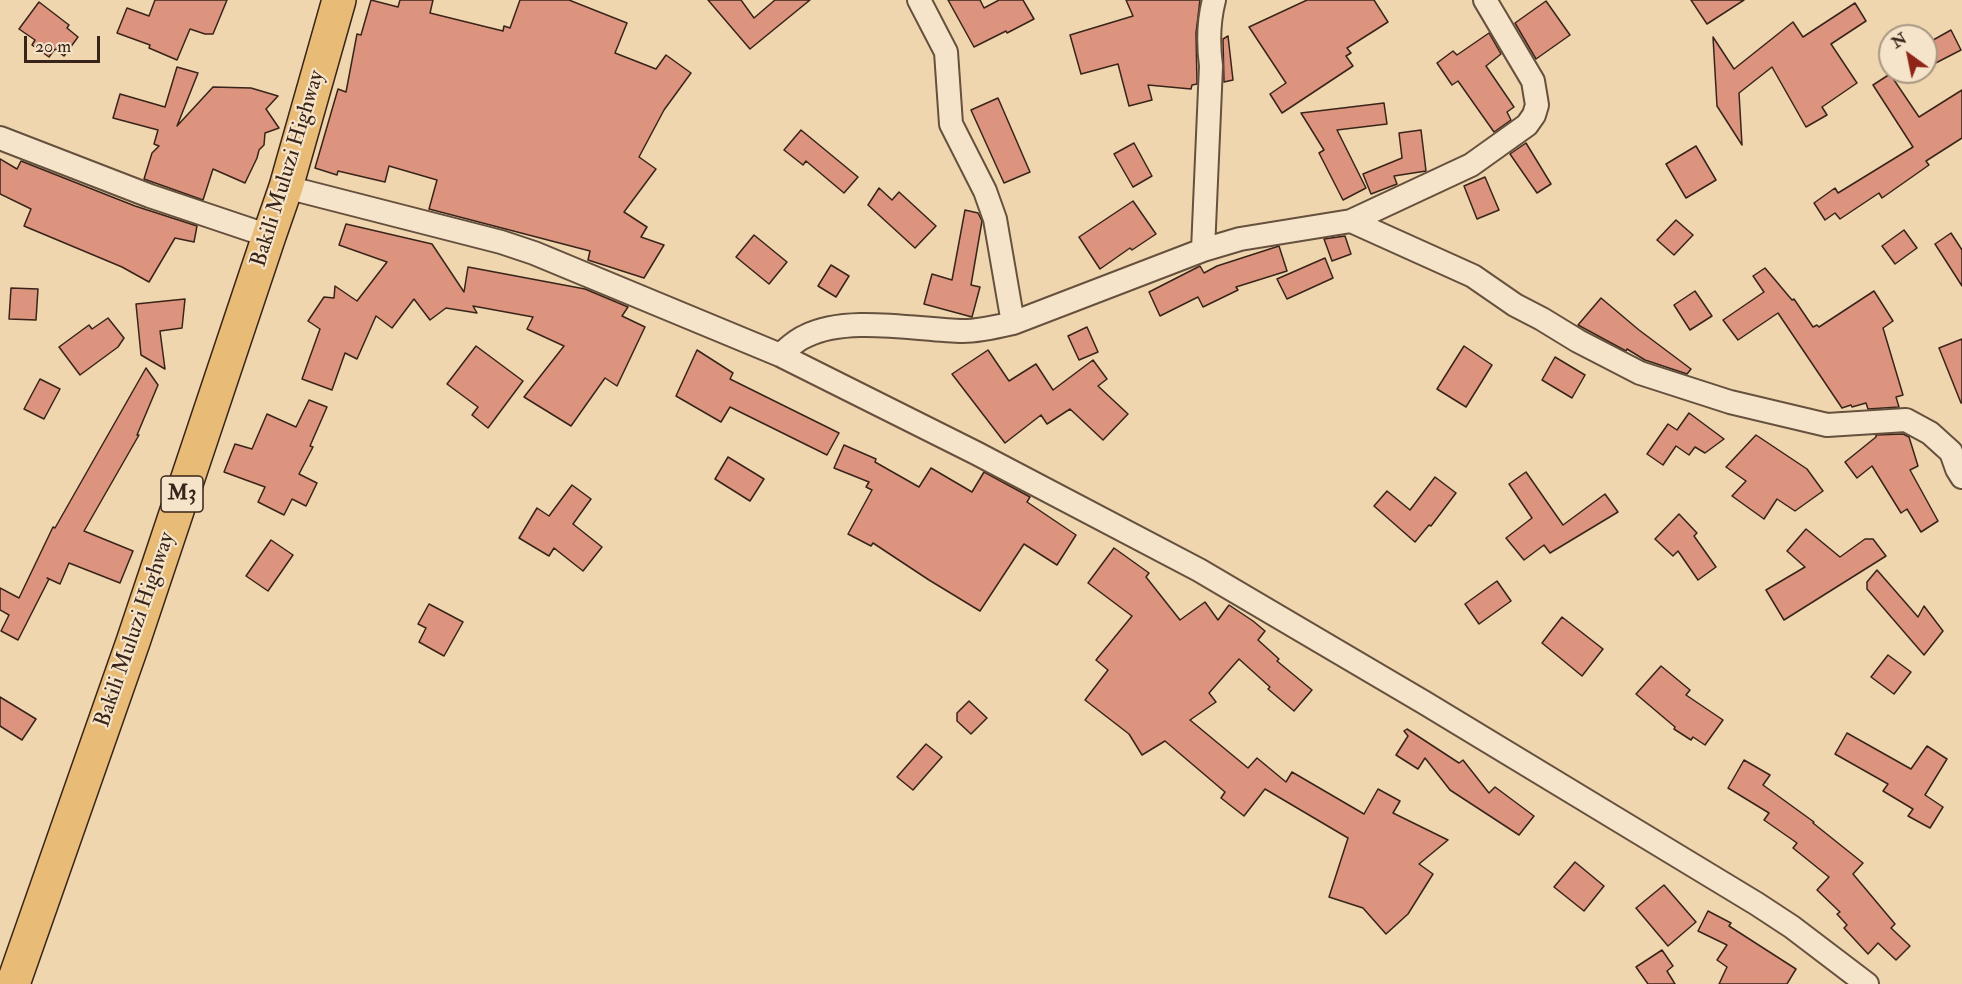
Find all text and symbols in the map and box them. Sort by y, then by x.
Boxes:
scale bar [27,24,104,62]
north arrow [1878,24,1938,84]
text: N [1888,28,1911,53]
text: 20 m [35,35,71,58]
street label: Bakili Muluzi Highway [247,67,331,271]
road number: M3 [161,476,203,512]
street label: Bakili Muluzi Highway [90,529,182,731]

